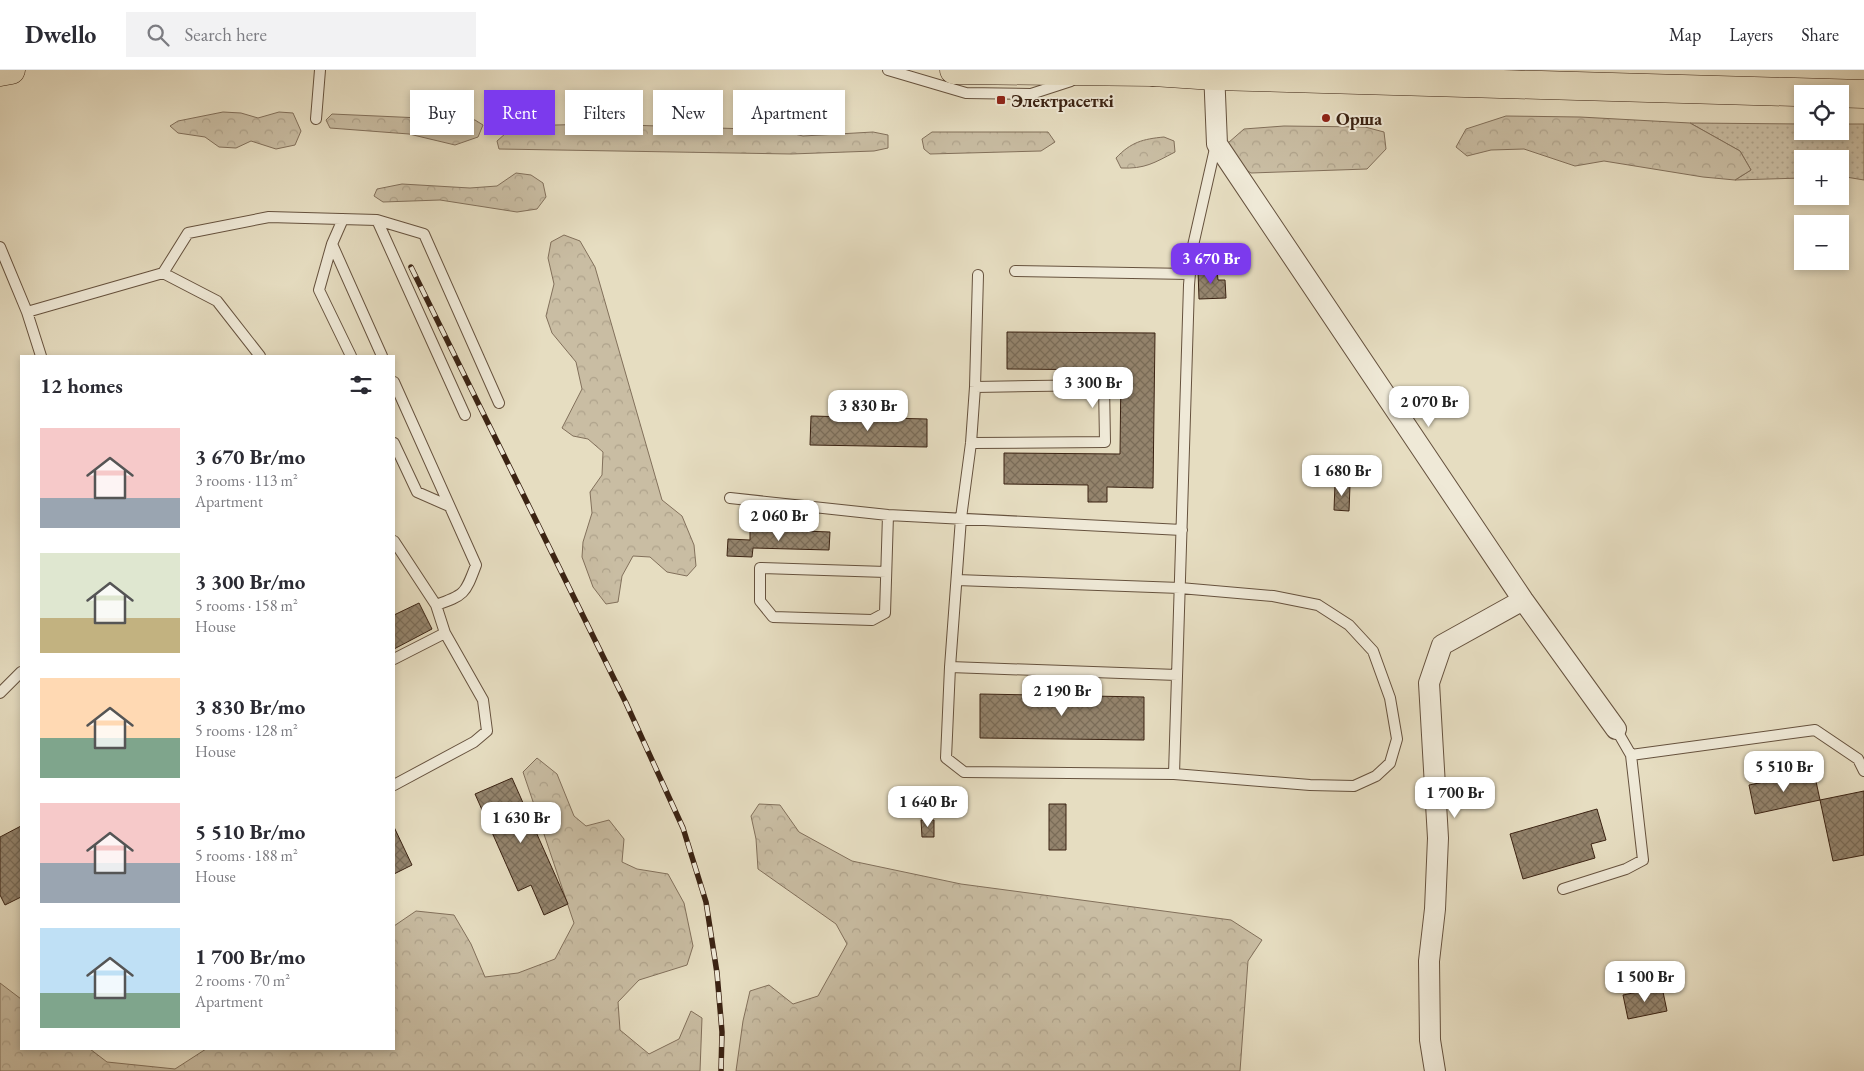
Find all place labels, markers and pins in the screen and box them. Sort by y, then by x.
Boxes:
place label: Электрасеткі [1011,89,1115,112]
marker: Электрасеткі [995,94,1007,106]
place label: Орша [1336,107,1382,130]
marker: Орша [1320,112,1332,124]
pin: 3 670 Br [1159,242,1263,285]
pin: 3 300 Br [1041,366,1145,409]
pin: 2 070 Br [1377,386,1481,428]
pin: 3 830 Br [816,390,920,432]
pin: 1 680 Br [1290,454,1394,497]
pin: 2 060 Br [727,500,831,542]
pin: 2 190 Br [1010,674,1114,717]
pin: 5 510 Br [1732,750,1836,793]
pin: 1 700 Br [1403,776,1507,819]
pin: 1 640 Br [876,786,980,828]
pin: 1 630 Br [469,802,573,844]
pin: 1 500 Br [1593,960,1697,1003]

